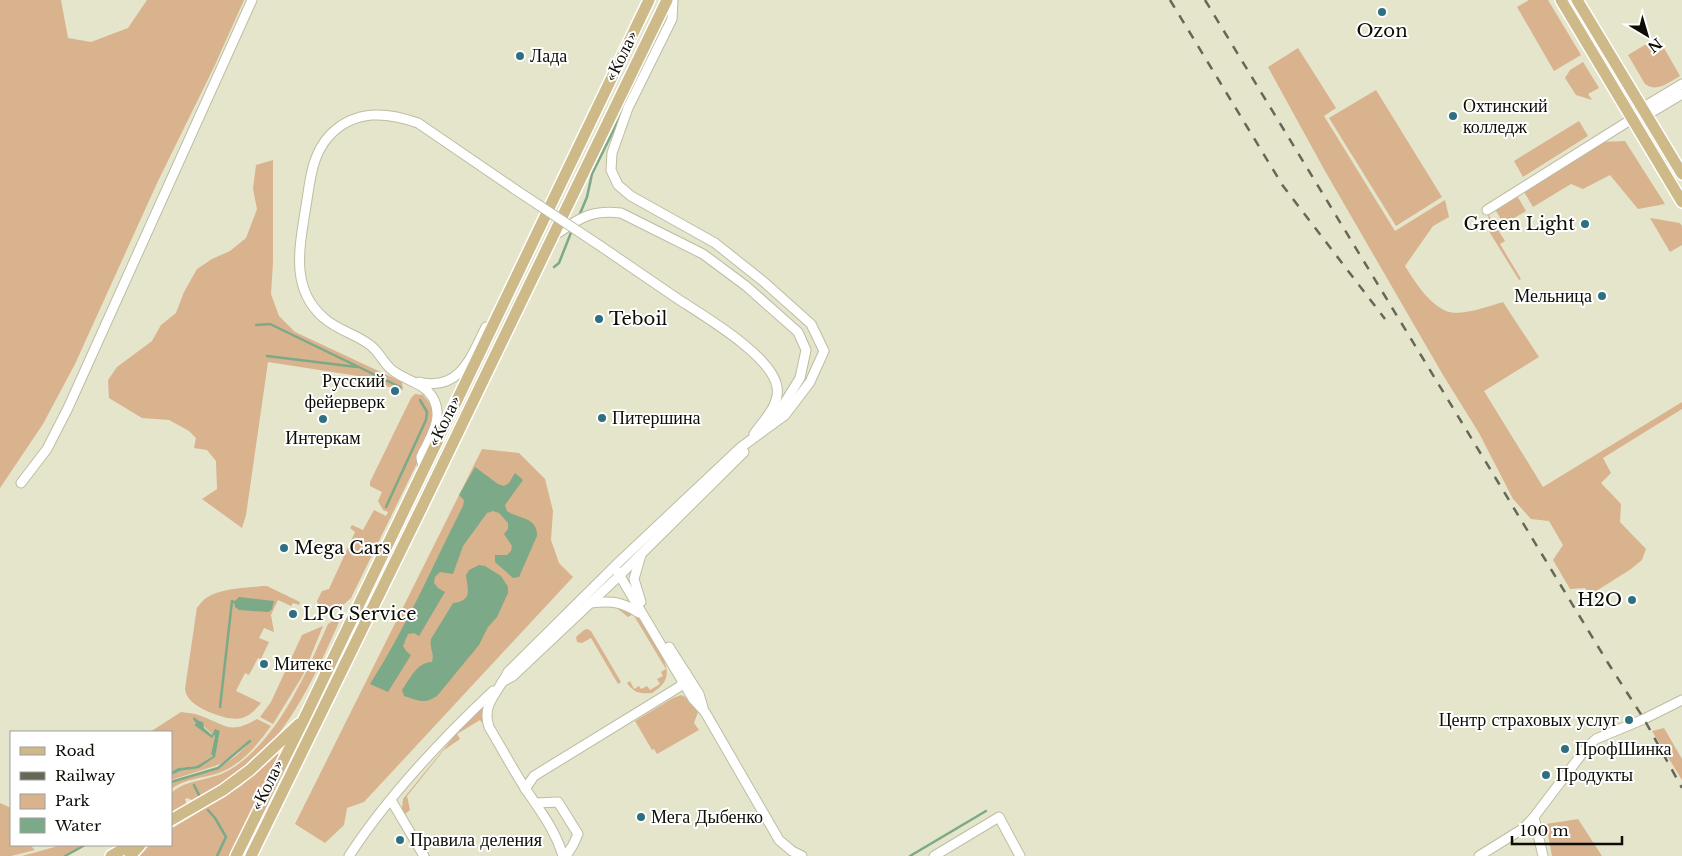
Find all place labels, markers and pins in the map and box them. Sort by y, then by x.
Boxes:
marker: Ozon [1376,6,1388,18]
place label: Ozon [1356,20,1408,42]
place label: Лада [530,45,567,67]
marker: Лада [514,50,526,62]
place label: Охтинский колледж [1463,95,1548,138]
marker: Охтинский колледж [1447,110,1459,122]
place label: Green Light [1464,213,1575,235]
marker: Green Light [1579,218,1591,230]
place label: Мельница [1514,285,1592,307]
marker: Мельница [1596,290,1608,302]
place label: Teboil [609,308,668,330]
marker: Teboil [593,313,605,325]
place label: Русский фейерверк [305,370,385,413]
marker: Русский фейерверк [389,385,401,397]
place label: Питершина [612,407,701,429]
marker: Питершина [596,412,608,424]
marker: Интеркам [317,413,329,425]
place label: Интеркам [285,427,361,449]
place label: Mega Cars [294,537,390,559]
marker: Mega Cars [278,542,290,554]
place label: H2O [1577,589,1622,611]
marker: H2O [1626,594,1638,606]
place label: LPG Service [303,603,416,625]
marker: LPG Service [287,608,299,620]
place label: Митекс [274,653,332,675]
marker: Митекс [258,658,270,670]
place label: Центр страховых услуг [1439,709,1619,731]
marker: Центр страховых услуг [1623,714,1635,726]
place label: ПрофШинка [1575,738,1672,760]
marker: ПрофШинка [1559,743,1571,755]
place label: Продукты [1556,764,1633,786]
marker: Продукты [1540,769,1552,781]
place label: Мега Дыбенко [651,806,763,828]
marker: Мега Дыбенко [635,811,647,823]
place label: Правила деления [410,829,542,851]
marker: Правила деления [394,834,406,846]

